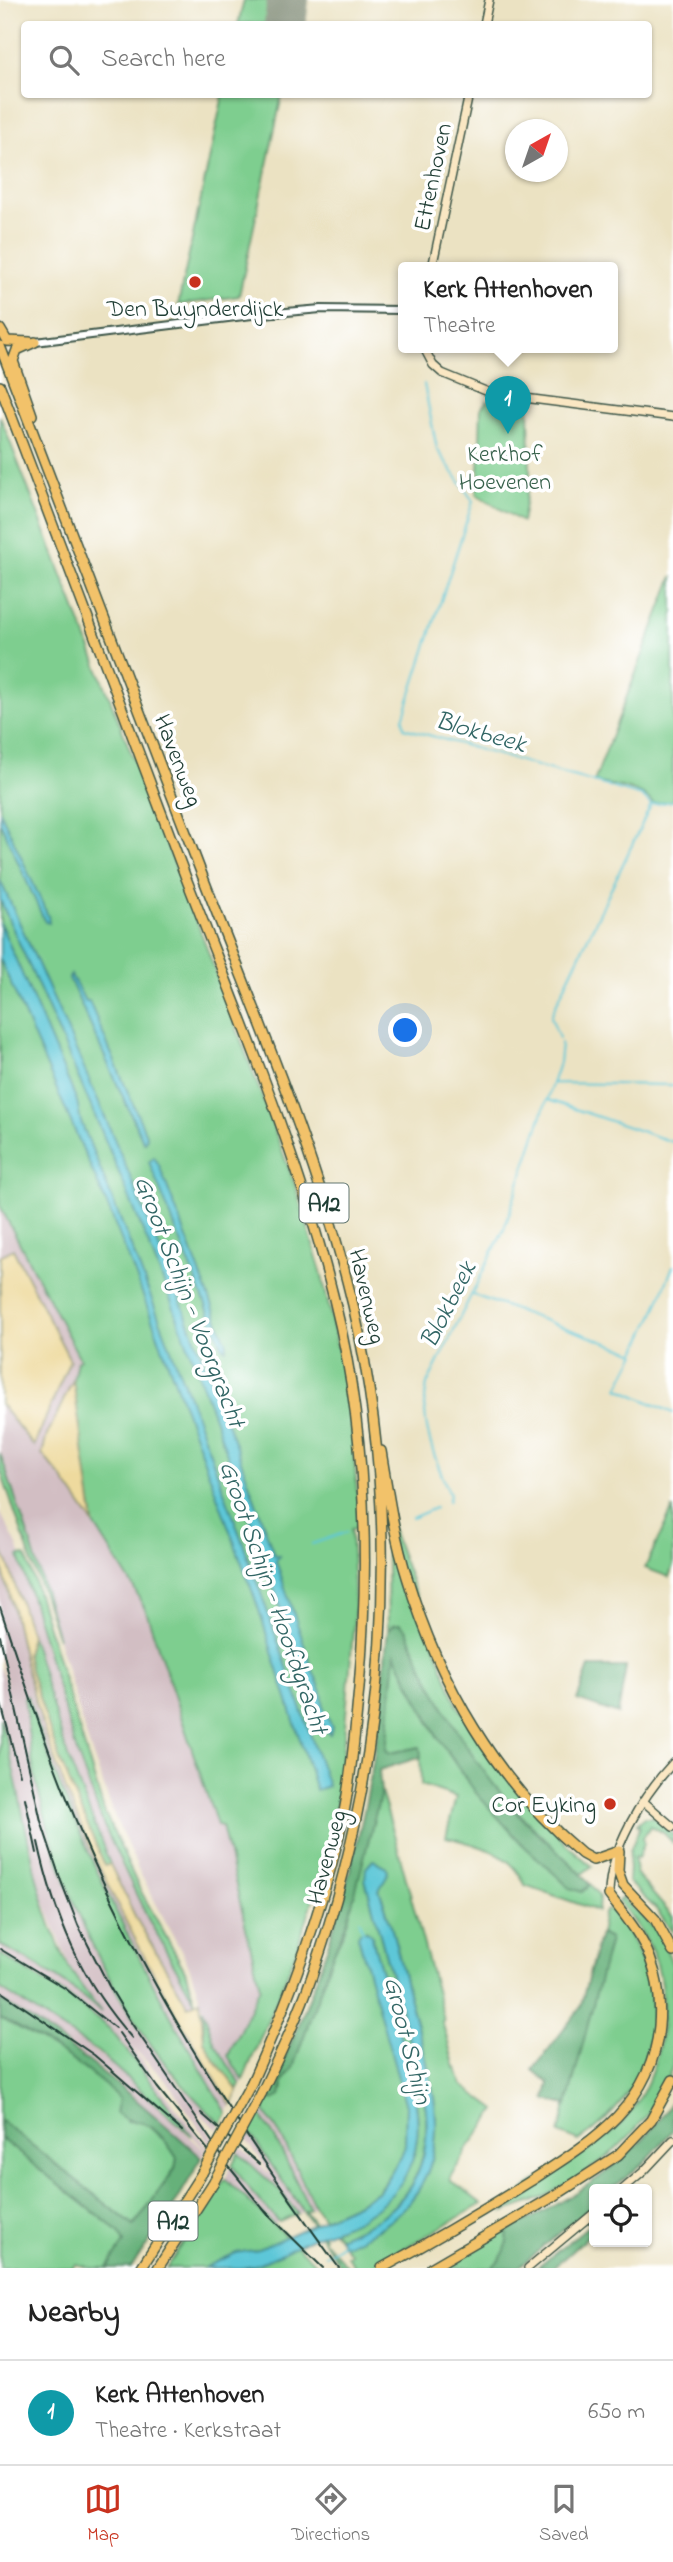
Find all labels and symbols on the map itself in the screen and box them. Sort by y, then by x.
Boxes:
north arrow [505,119,568,182]
street label: Ettenhoven [406,120,463,235]
marker: Den Buynderdijck [187,274,203,290]
place label: Den Buynderdijck [106,293,284,329]
pin: 1 [485,376,531,434]
park label: Kerkhof Hoevenen [459,438,551,501]
water label: Blokbeek [430,703,532,765]
street label: Havenweg [143,709,210,812]
your location [388,1013,422,1047]
water label: Groot Schijn - Voorgracht [123,1171,254,1435]
road number: A12 [300,1184,348,1222]
street label: Havenweg [338,1245,394,1348]
water label: Blokbeek [412,1254,488,1355]
water label: Groot Schijn - Hoofdgracht [208,1456,337,1742]
place label: Cor Eyking [492,1789,596,1825]
marker: Cor Eyking [602,1796,618,1812]
street label: Havenweg [299,1806,358,1909]
water label: Groot Schijn [372,1973,441,2109]
road number: A12 [148,2202,198,2240]

